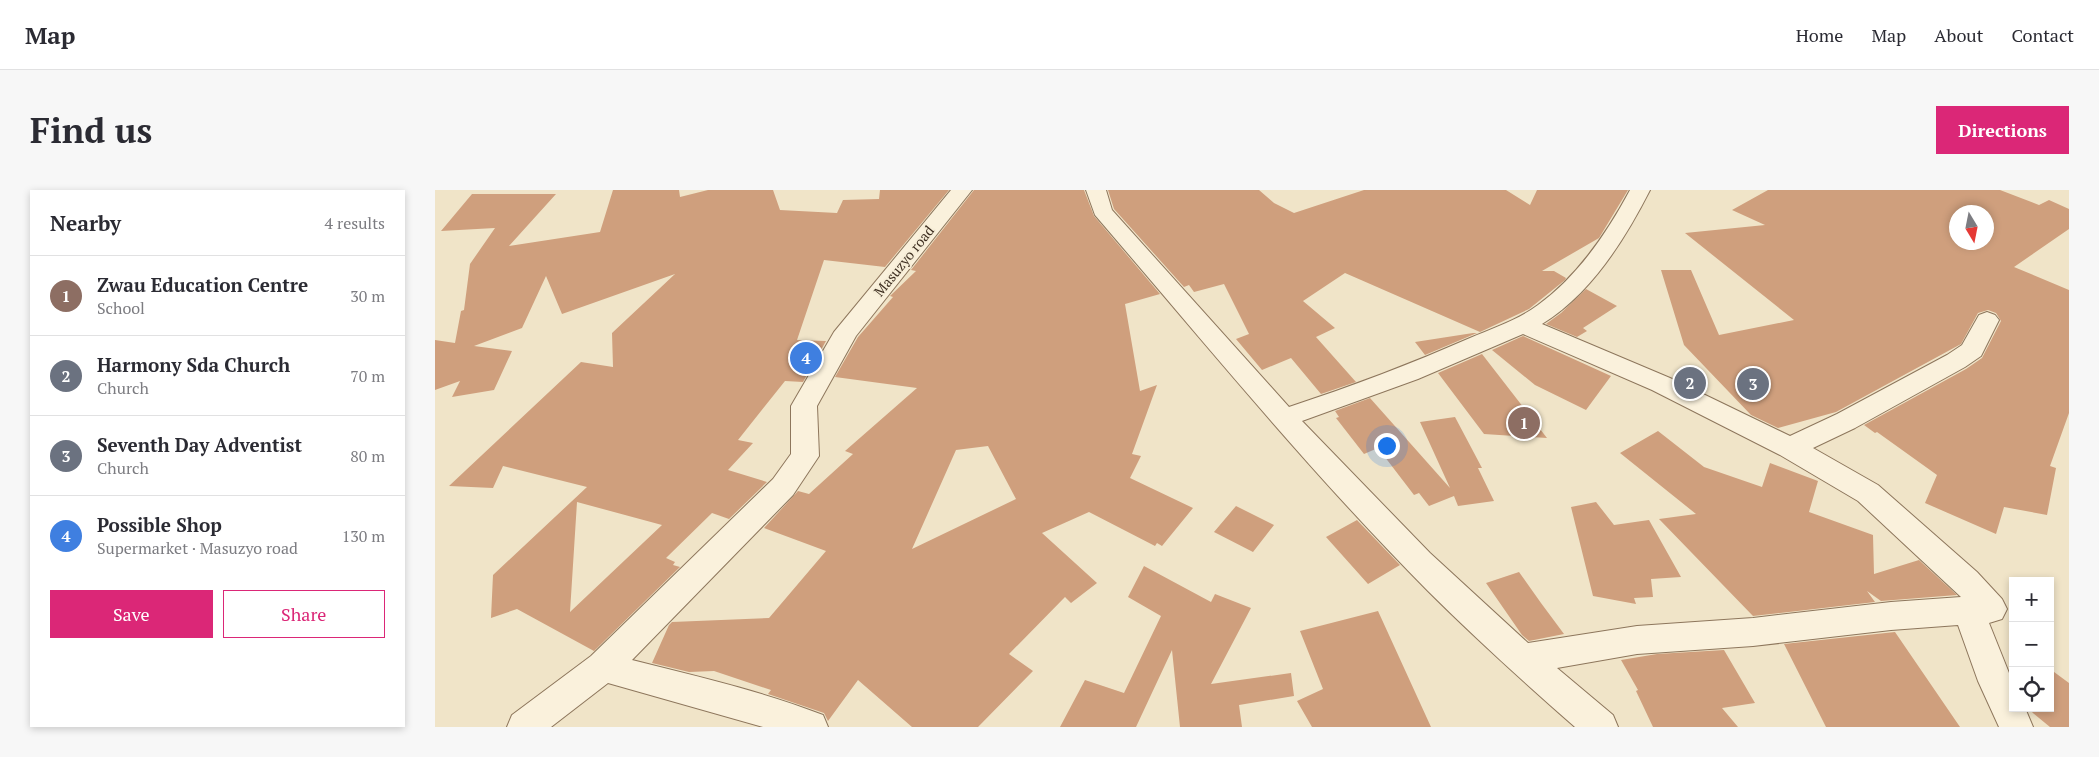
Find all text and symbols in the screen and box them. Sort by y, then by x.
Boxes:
text: Map [25,19,75,51]
text: Home [1796,23,1843,47]
text: Map [1871,23,1906,47]
text: About [1934,23,1983,47]
text: Contact [2011,23,2074,47]
button: Directions [1936,106,2069,154]
text: Find us [30,107,152,153]
north arrow [1949,205,1994,250]
text: Nearby [50,209,121,237]
text: 4 results [325,212,385,234]
street label: Masuzyo road [869,221,938,300]
text: Zwau Education Centre [97,272,308,297]
text: 1 [61,285,71,307]
text: 30 m [350,285,385,307]
text: School [97,297,145,319]
pin: 4 [790,339,822,377]
text: Harmony Sda Church [97,352,290,377]
pin: 2 [1674,364,1706,402]
text: 2 [61,365,71,387]
text: 70 m [350,365,385,387]
pin: 3 [1737,365,1769,403]
text: Church [97,377,149,399]
pin: 1 [1508,404,1540,442]
text: Seventh Day Adventist [97,432,302,457]
your location [1374,433,1400,459]
text: 3 [61,445,71,467]
text: 80 m [350,445,385,467]
text: Church [97,457,149,479]
text: Possible Shop [97,512,222,537]
text: 4 [61,525,71,547]
text: 130 m [342,525,385,547]
text: Supermarket · Masuzyo road [97,537,298,559]
map controls [2009,577,2054,712]
button: + [2009,577,2054,622]
button: Save [50,590,213,638]
button: Share [223,590,385,638]
button: − [2009,622,2054,667]
button: locate [2009,667,2054,712]

